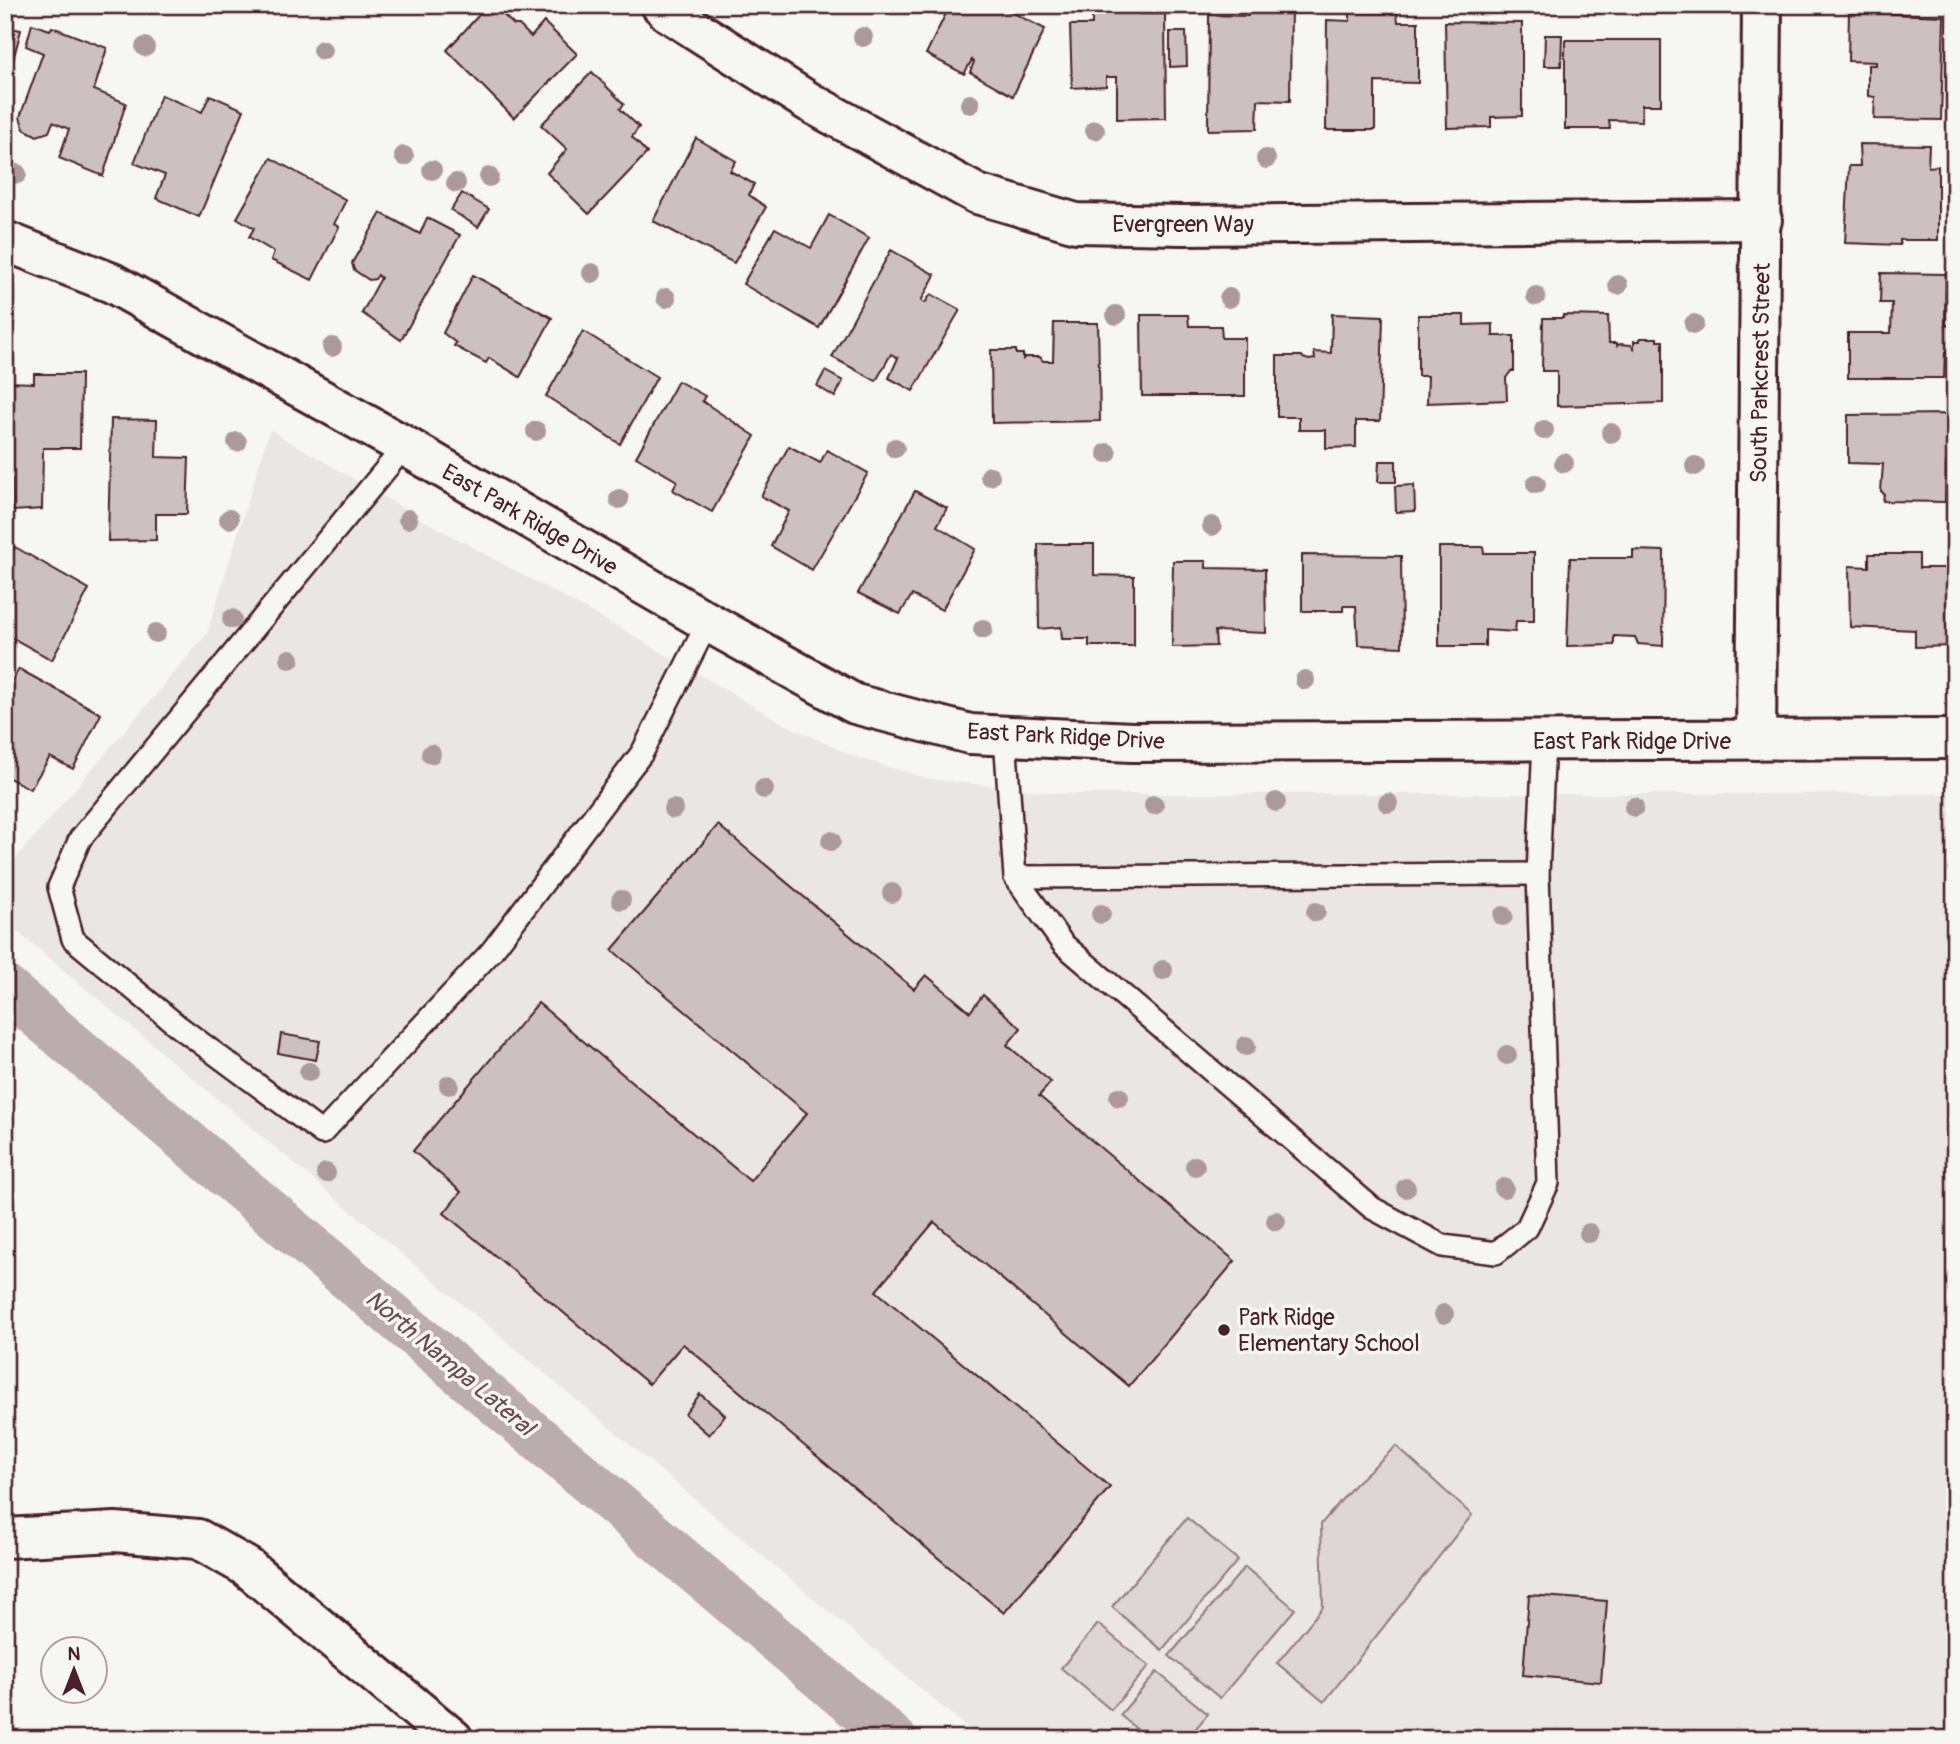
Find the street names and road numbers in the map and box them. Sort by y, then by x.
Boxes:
street label: Evergreen Way [1112,210,1254,239]
street label: South Parkcrest Street [1744,262,1777,483]
street label: East Park Ridge Drive [437,457,623,582]
street label: East Park Ridge Drive [966,717,1166,756]
street label: East Park Ridge Drive [1533,727,1732,756]

